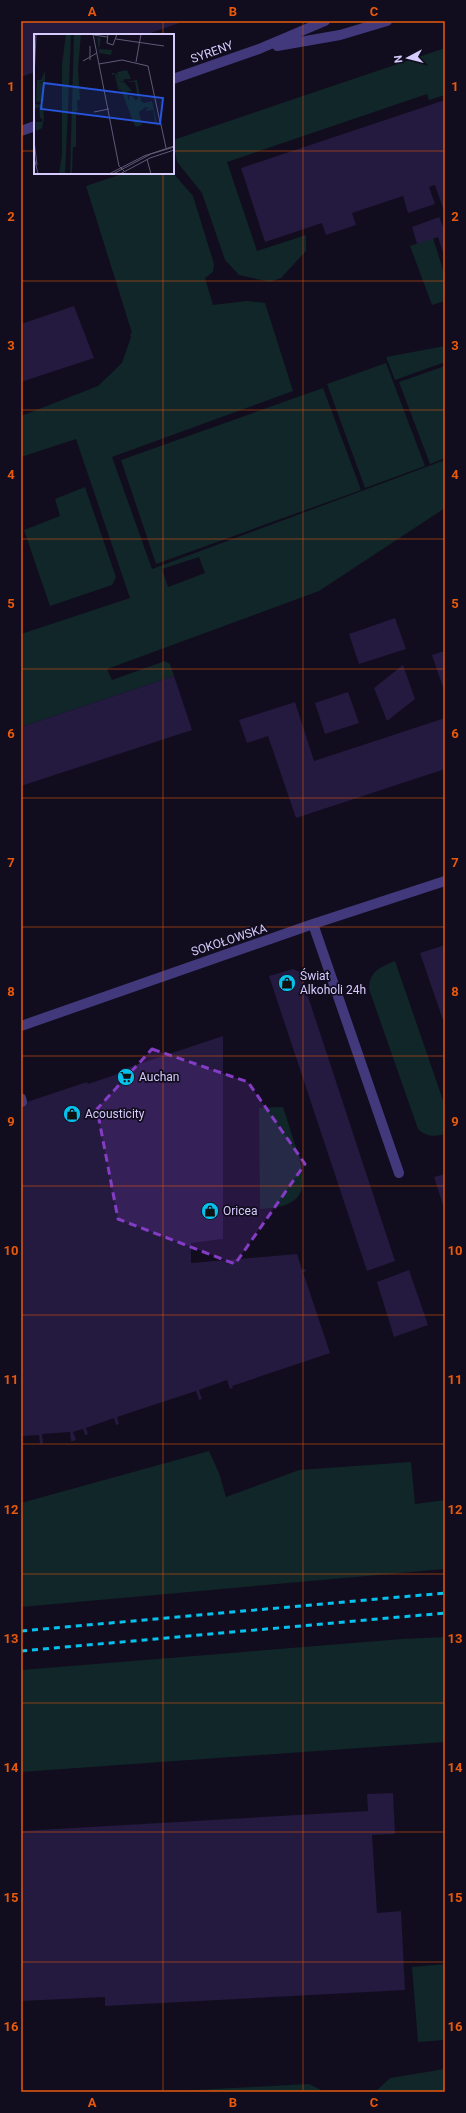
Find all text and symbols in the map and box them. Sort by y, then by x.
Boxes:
text: A [88,4,97,19]
text: B [229,4,237,19]
text: C [370,4,379,19]
inset map [34,34,174,174]
street label: SYRENY [189,38,236,66]
north arrow [388,38,428,78]
text: N [392,54,405,64]
text: 1 [7,79,15,94]
text: 1 [451,79,459,94]
text: 2 [7,209,15,224]
text: 2 [451,209,459,224]
text: 3 [7,338,15,353]
text: 3 [451,338,459,353]
text: 4 [7,467,15,482]
text: 4 [451,467,459,482]
text: 5 [7,596,15,611]
text: 5 [451,596,459,611]
text: 6 [7,726,15,741]
text: 6 [451,726,459,741]
text: 7 [7,855,15,870]
text: 7 [451,855,459,870]
street label: SOKOŁOWSKA [189,921,269,959]
place label: Świat Alkoholi 24h [300,968,366,997]
shop icon: Świat Alkoholi 24h [277,973,297,993]
text: 8 [7,984,15,999]
text: 8 [451,984,459,999]
supermarket icon: Auchan [116,1067,136,1087]
place label: Auchan [139,1070,179,1084]
shop icon: Acousticity [62,1104,82,1124]
place label: Acousticity [85,1107,145,1121]
text: 9 [7,1114,15,1129]
text: 9 [451,1114,459,1129]
shop icon: Oricea [200,1201,220,1221]
place label: Oricea [223,1204,257,1218]
text: 10 [4,1243,18,1258]
text: 10 [448,1243,462,1258]
text: 11 [4,1372,18,1387]
text: 11 [448,1372,462,1387]
text: 12 [4,1502,18,1517]
text: 12 [448,1502,462,1517]
text: 13 [4,1631,18,1646]
text: 13 [448,1631,462,1646]
text: 14 [4,1760,19,1775]
text: 14 [448,1760,463,1775]
text: 15 [4,1890,18,1905]
text: 15 [448,1890,462,1905]
text: 16 [4,2019,19,2034]
text: 16 [448,2019,463,2034]
text: A [88,2095,97,2110]
text: B [229,2095,237,2110]
text: C [370,2095,379,2110]

